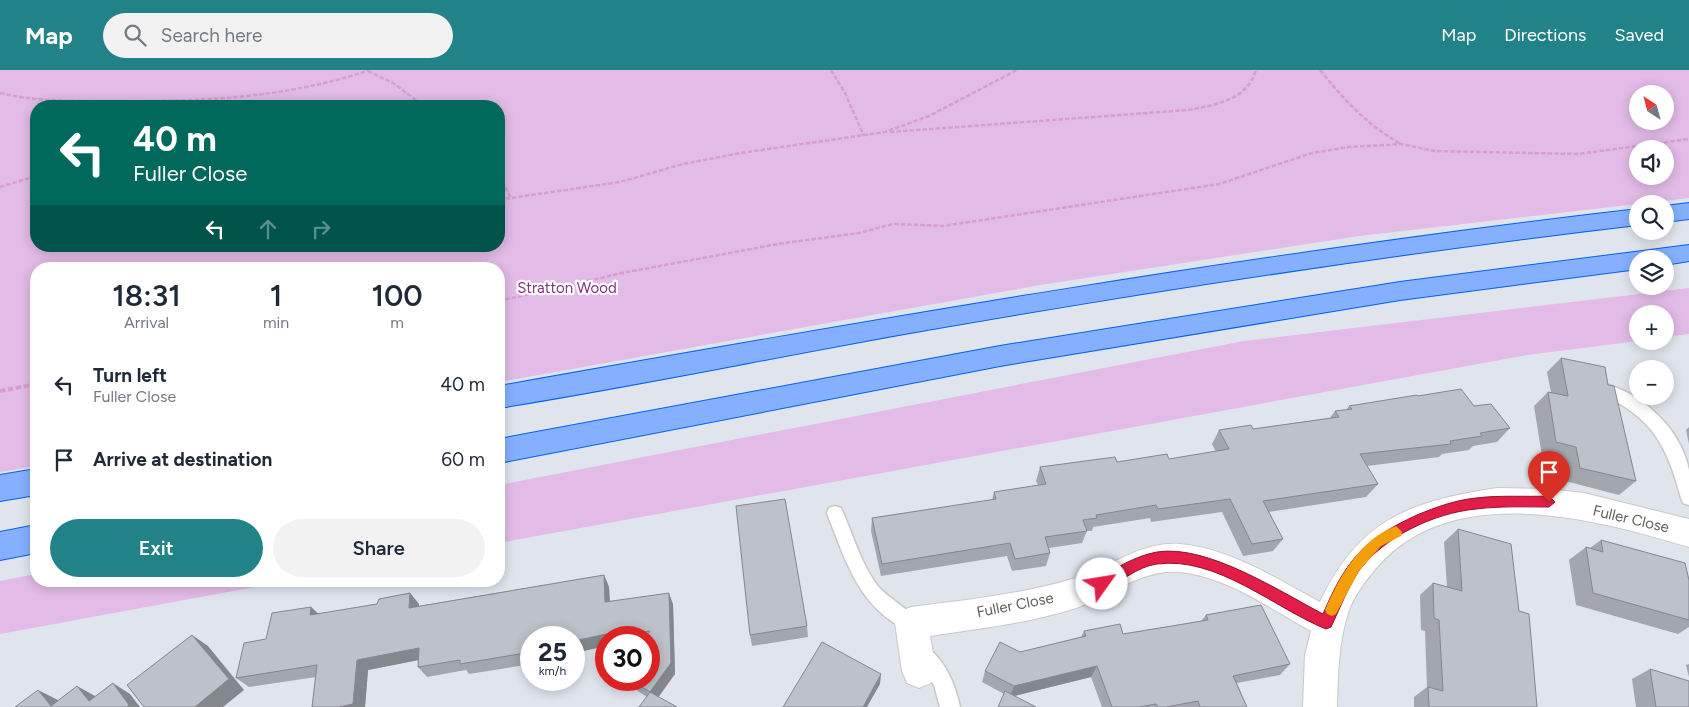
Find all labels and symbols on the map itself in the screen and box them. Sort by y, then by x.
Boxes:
north arrow [1629,85,1674,130]
park label: Stratton Wood [517,279,617,297]
pin [1528,451,1570,502]
street label: Fuller Close [1591,501,1671,537]
position arrow [1075,557,1127,609]
street label: Fuller Close [975,589,1055,621]
speed limit sign: 30 [595,626,660,691]

